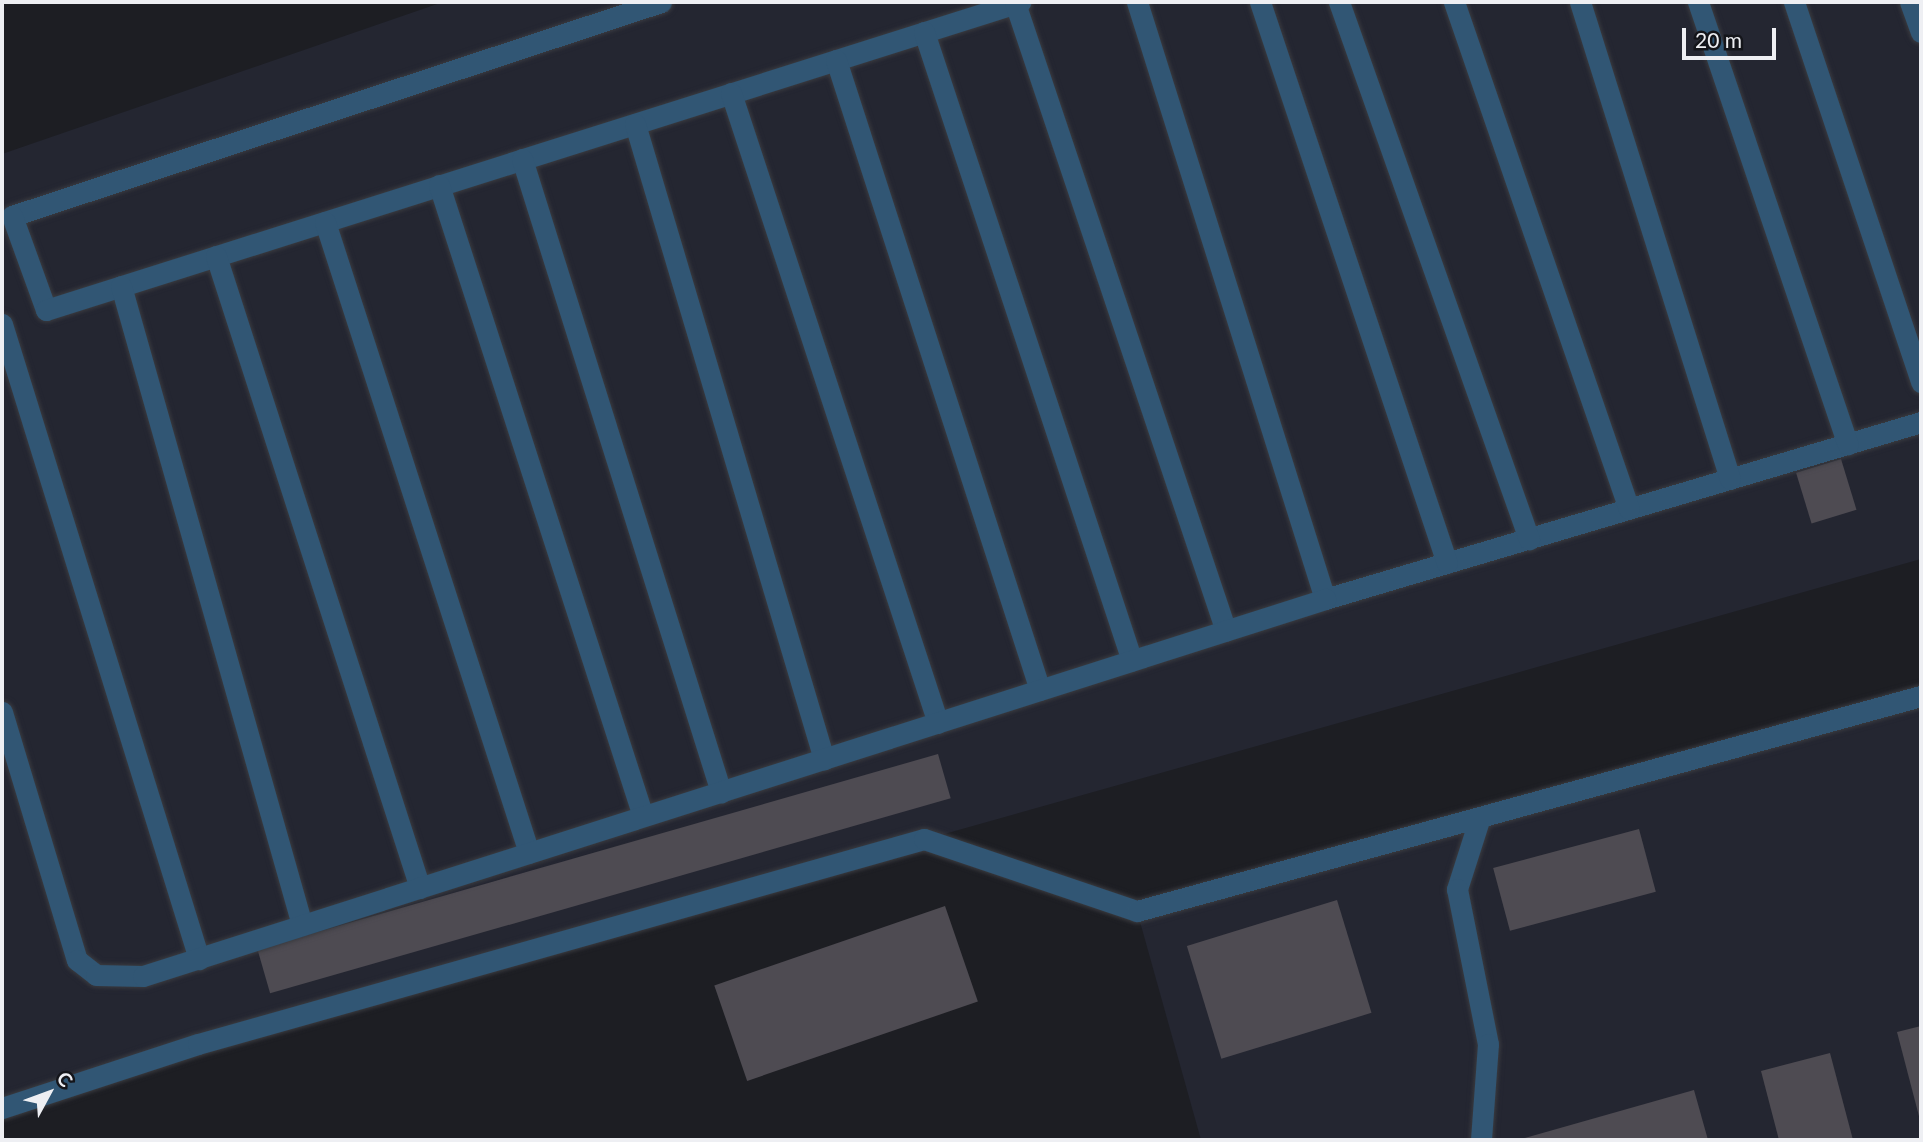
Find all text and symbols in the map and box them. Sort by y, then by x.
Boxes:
scale bar [1685,14,1780,58]
text: 20 m [1695,27,1742,52]
north arrow [14,1058,84,1128]
text: С [52,1067,78,1091]

